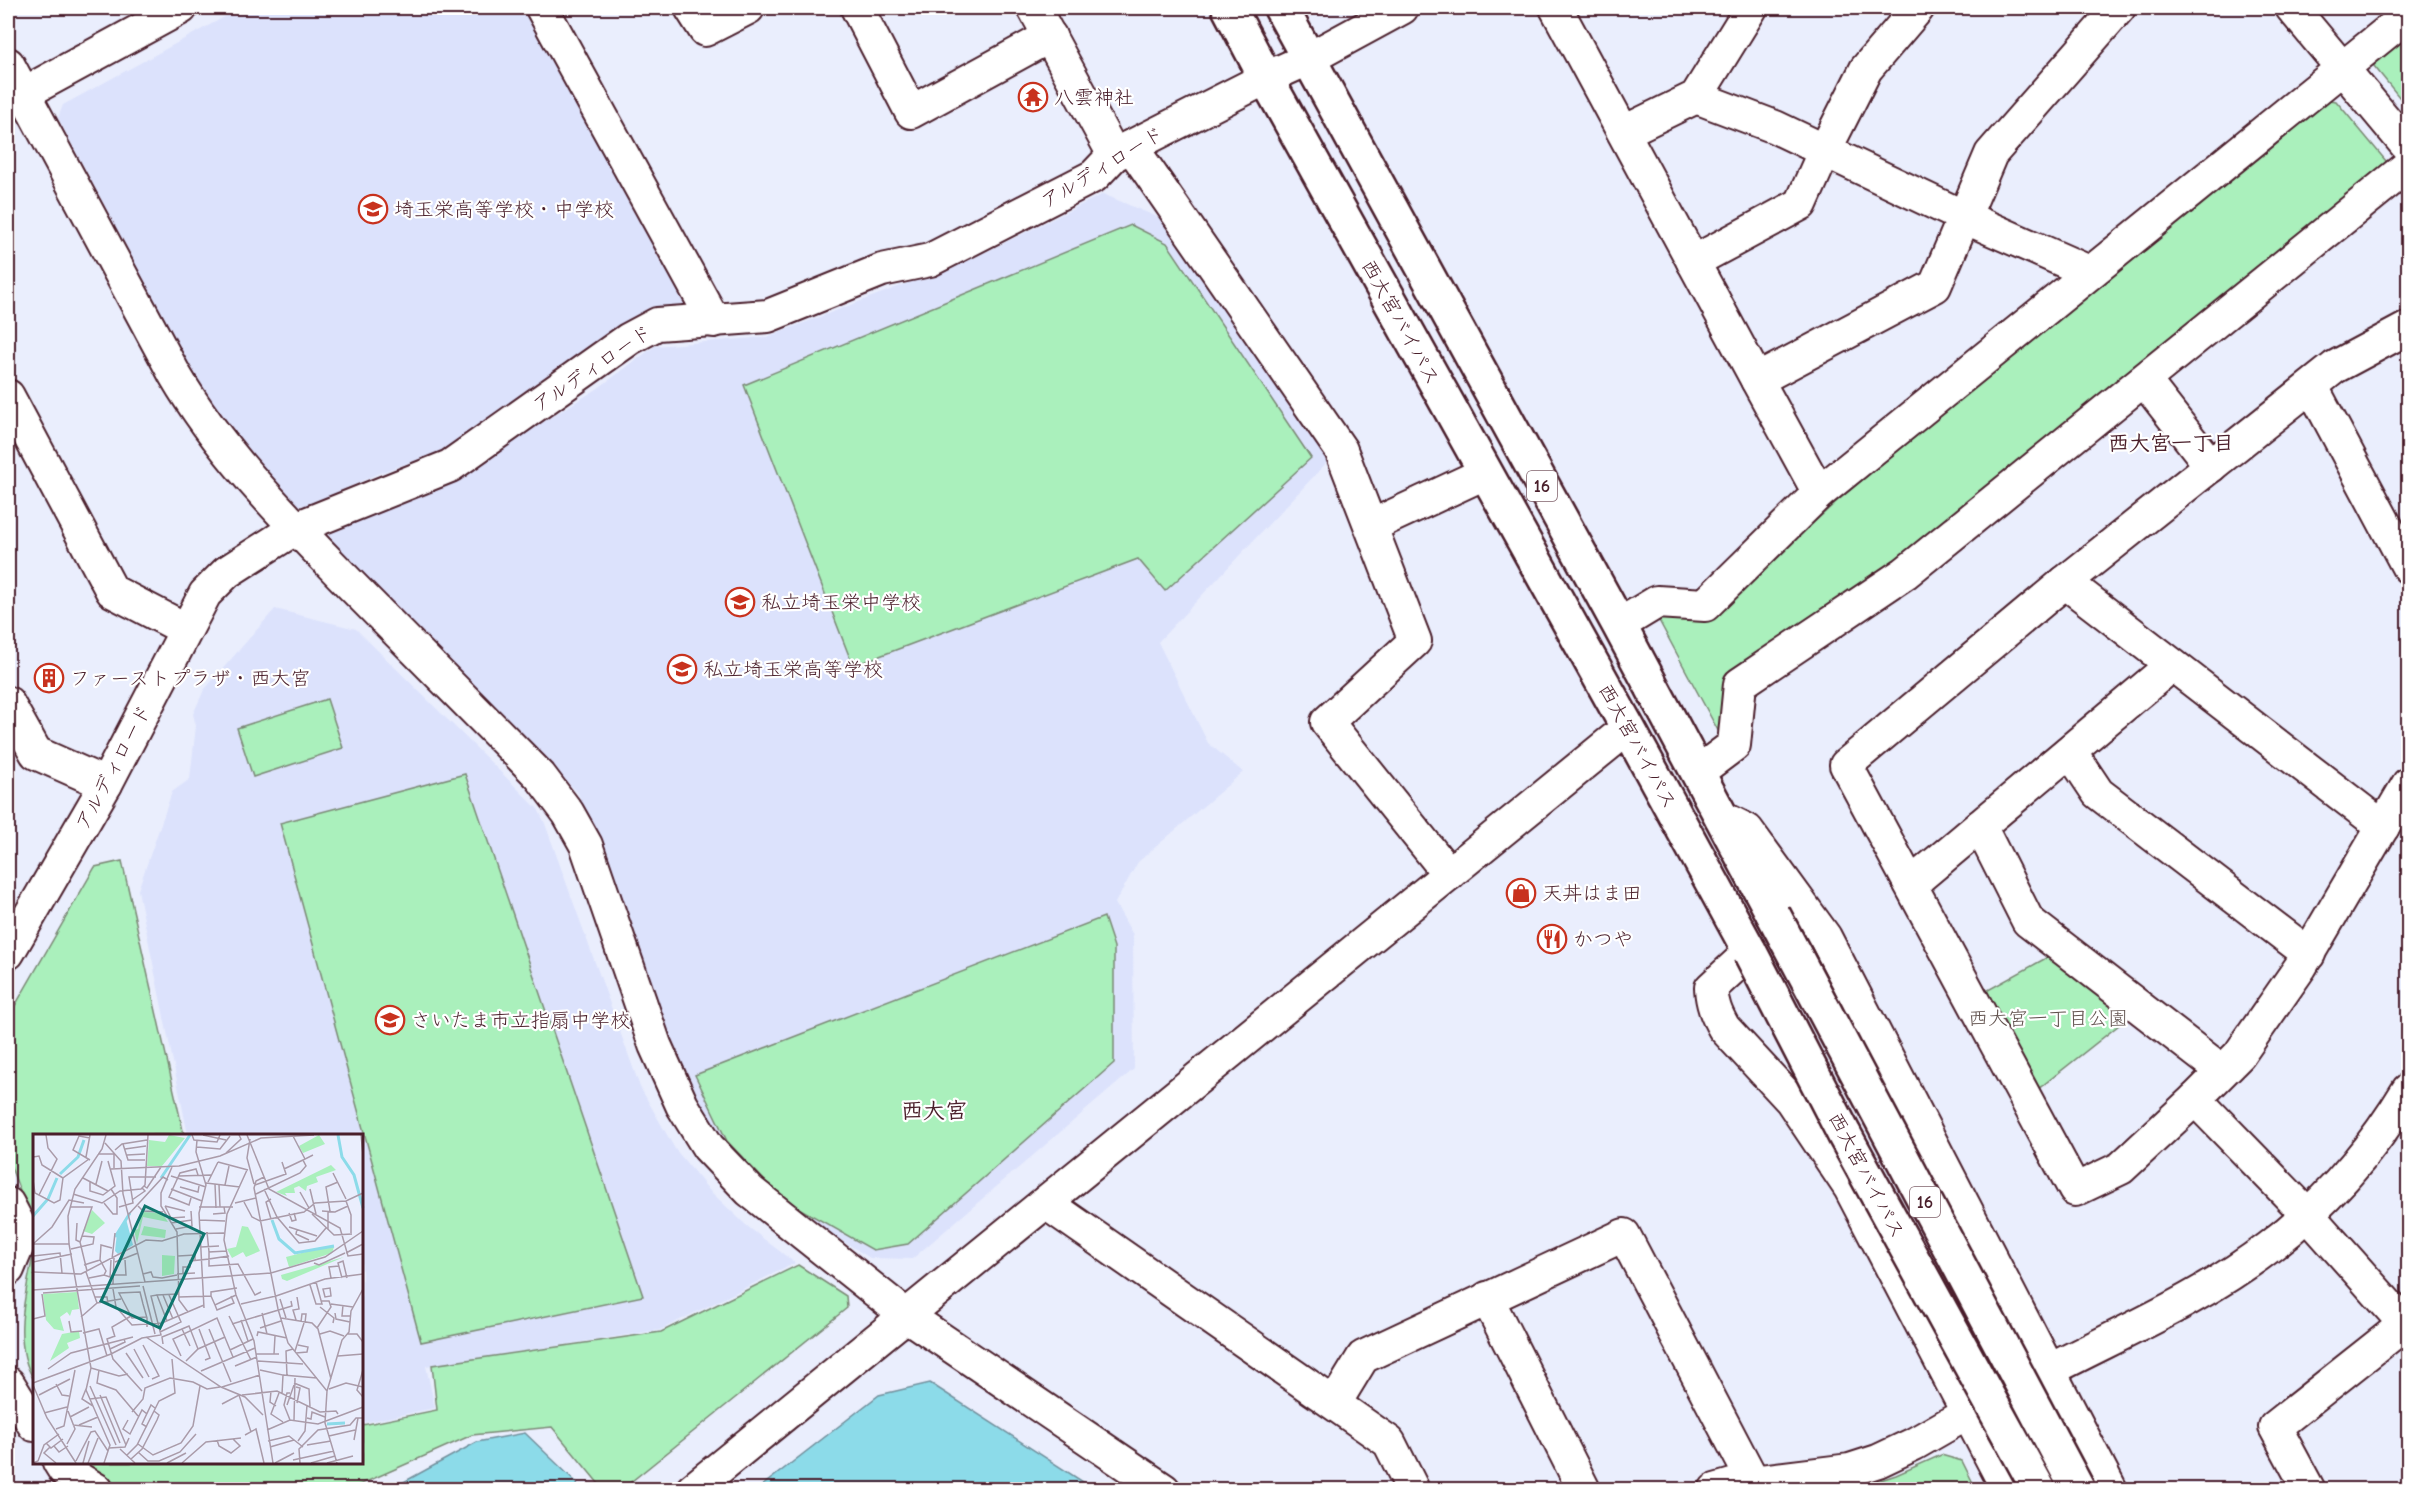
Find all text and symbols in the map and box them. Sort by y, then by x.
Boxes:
temple icon: 八雲神社 [1017,81,1049,113]
place label: 八雲神社 [1054,86,1134,109]
street label: アルディロード [1037,122,1168,213]
school or university icon: 埼玉栄高等学校・中学校 [357,193,389,225]
place label: 埼玉栄高等学校・中学校 [394,198,614,221]
street label: 西大宮バイパス [1357,256,1444,389]
street label: アルディロード [528,320,656,417]
district label: 西大宮一丁目 [2108,431,2234,455]
road number: 16 [1527,471,1557,501]
school or university icon: 私立埼玉栄中学校 [724,586,756,618]
place label: 私立埼玉栄中学校 [761,591,921,614]
school or university icon: 私立埼玉栄高等学校 [666,653,698,685]
place label: 私立埼玉栄高等学校 [703,658,883,681]
building icon: ファーストプラザ・西大宮 [33,662,65,694]
place label: ファーストプラザ・西大宮 [70,667,310,690]
street label: 西大宮バイパス [1594,680,1681,813]
street label: アルディロード [71,701,156,834]
shop icon: 天丼はま田 [1505,877,1537,909]
place label: 天丼はま田 [1542,882,1642,905]
restaurant icon: かつや [1536,923,1568,955]
place label: かつや [1573,928,1633,951]
school or university icon: さいたま市立指扇中学校 [374,1004,406,1036]
park label: 西大宮一丁目公園 [1968,1007,2128,1030]
place label: さいたま市立指扇中学校 [411,1009,630,1032]
district label: 西大宮 [901,1098,967,1124]
street label: 西大宮バイパス [1824,1108,1909,1242]
inset map [33,1134,363,1464]
road number: 16 [1910,1187,1940,1217]

